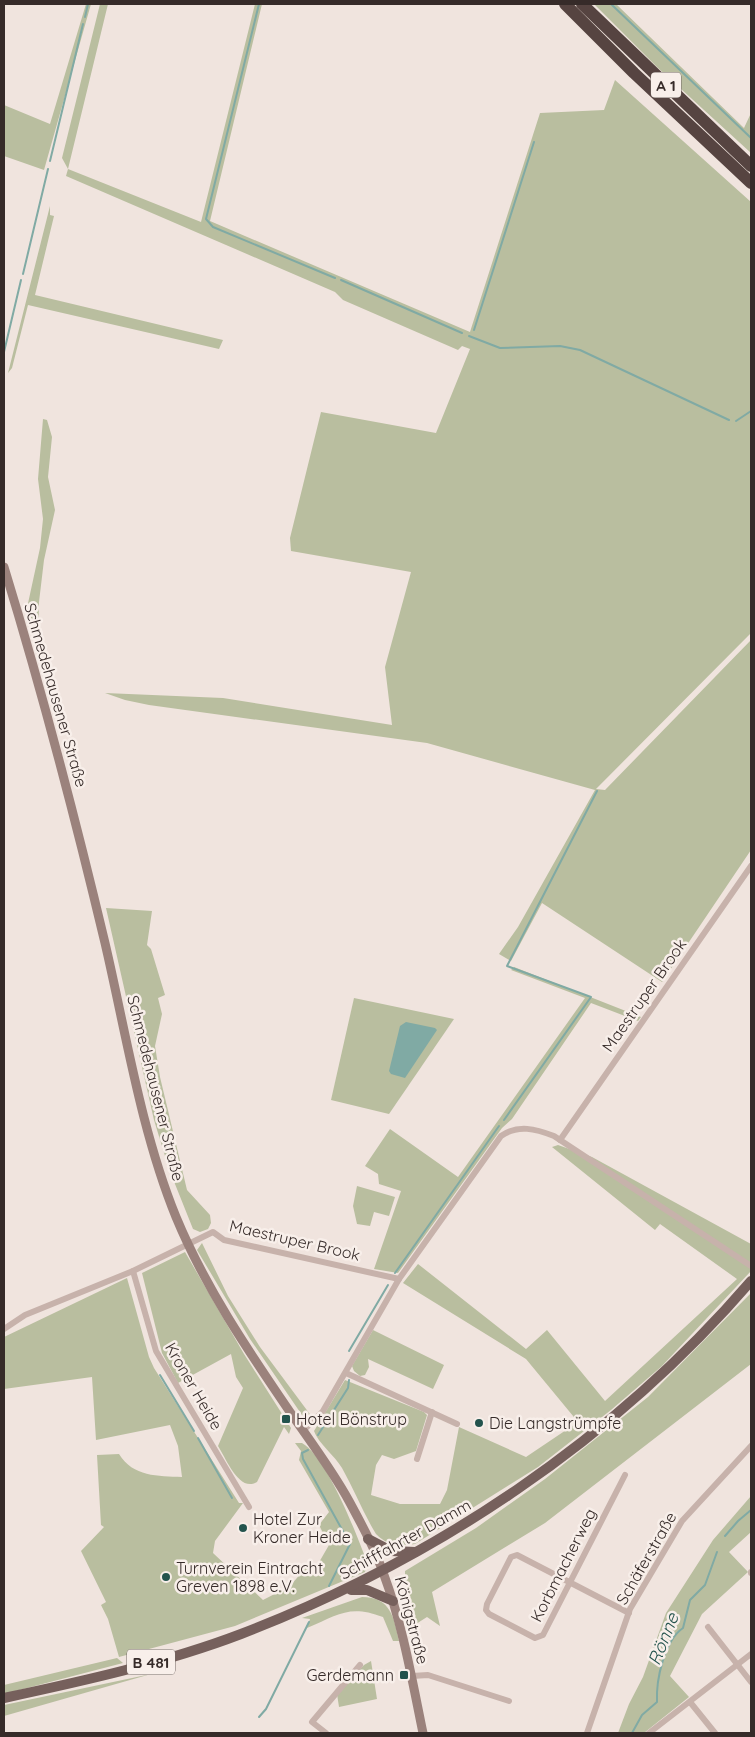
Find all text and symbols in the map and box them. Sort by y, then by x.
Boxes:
road number: A 1 [651,72,681,98]
street label: Schmedehausener Straße [20,601,92,789]
street label: Maestruper Brook [598,935,690,1055]
street label: Schmedehausener Straße [123,993,189,1183]
street label: Maestruper Brook [228,1215,362,1265]
street label: Kroner Heide [161,1339,227,1433]
place label: Hotel Bönstrup [296,1409,407,1429]
marker: Hotel Bönstrup [280,1413,292,1425]
place label: Die Langstrümpfe [489,1413,621,1433]
marker: Die Langstrümpfe [473,1417,485,1429]
street label: Schifffahrter Damm [336,1495,474,1583]
street label: Korbmacherweg [526,1505,600,1625]
street label: Schäferstraße [611,1508,681,1608]
place label: Hotel Zur Kroner Heide [253,1509,351,1547]
marker: Hotel Zur Kroner Heide [237,1522,249,1534]
place label: Turnverein Eintracht Greven 1898 e.V. [176,1558,323,1596]
marker: Turnverein Eintracht Greven 1898 e.V. [160,1571,172,1583]
street label: Königstraße [391,1574,433,1666]
water label: Rönne [642,1609,684,1668]
road number: B 481 [127,1650,175,1674]
place label: Gerdemann [307,1665,394,1685]
marker: Gerdemann [398,1669,410,1681]

